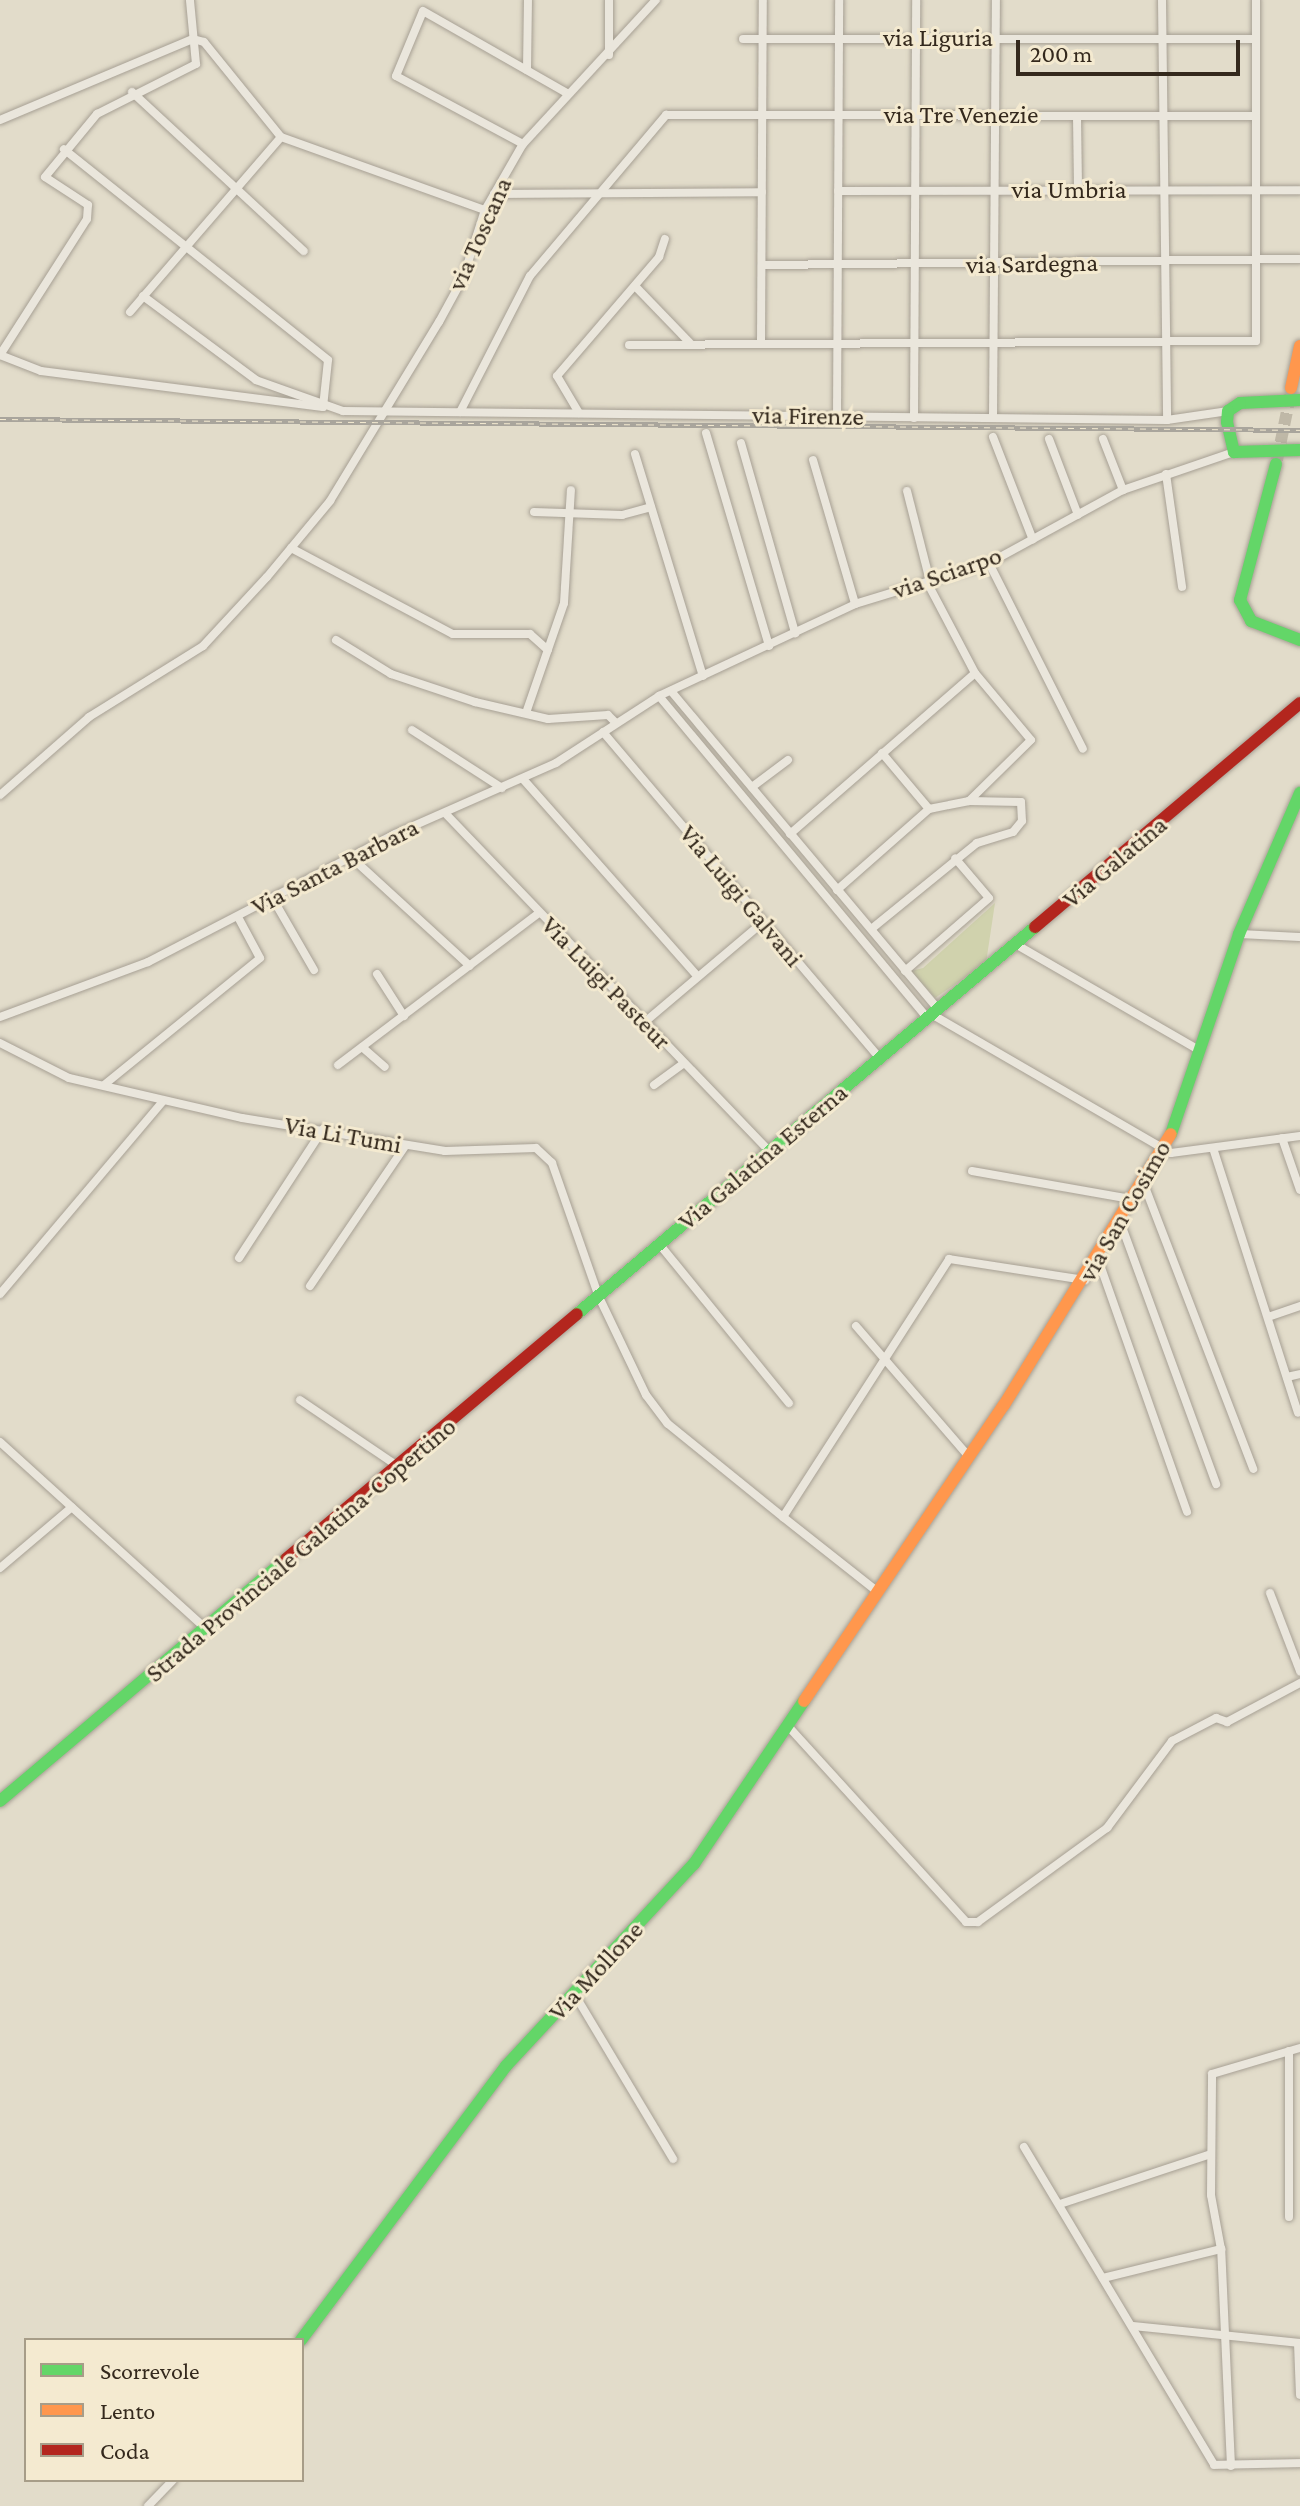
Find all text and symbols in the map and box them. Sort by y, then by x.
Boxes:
street label: via Liguria [883,22,993,54]
scale bar [1020,24,1244,74]
text: 200 m [1030,40,1092,67]
street label: via Tre Venezie [884,99,1038,131]
street label: via Toscana [441,172,519,296]
street label: via Umbria [1012,174,1126,206]
street label: via Sardegna [966,247,1098,281]
street label: via Firenze [752,399,864,433]
street label: via Sciarpo [888,540,1006,606]
street label: Via Galatina [1056,809,1174,915]
street label: Via Santa Barbara [246,812,424,922]
street label: Via Luigi Galvani [673,819,809,973]
street label: Via Luigi Pasteur [534,910,678,1056]
street label: Via Galatina Esterna [672,1077,854,1237]
street label: Via Li Tumi [282,1109,404,1161]
street label: via San Cosimo [1072,1135,1178,1287]
street label: Strada Provinciale Galatina-Copertino [140,1411,462,1689]
street label: Via Mollone [542,1915,650,2027]
legend [24,2338,304,2482]
text: Scorrevole [100,2357,200,2384]
text: Lento [100,2397,155,2424]
text: Coda [100,2437,150,2464]

